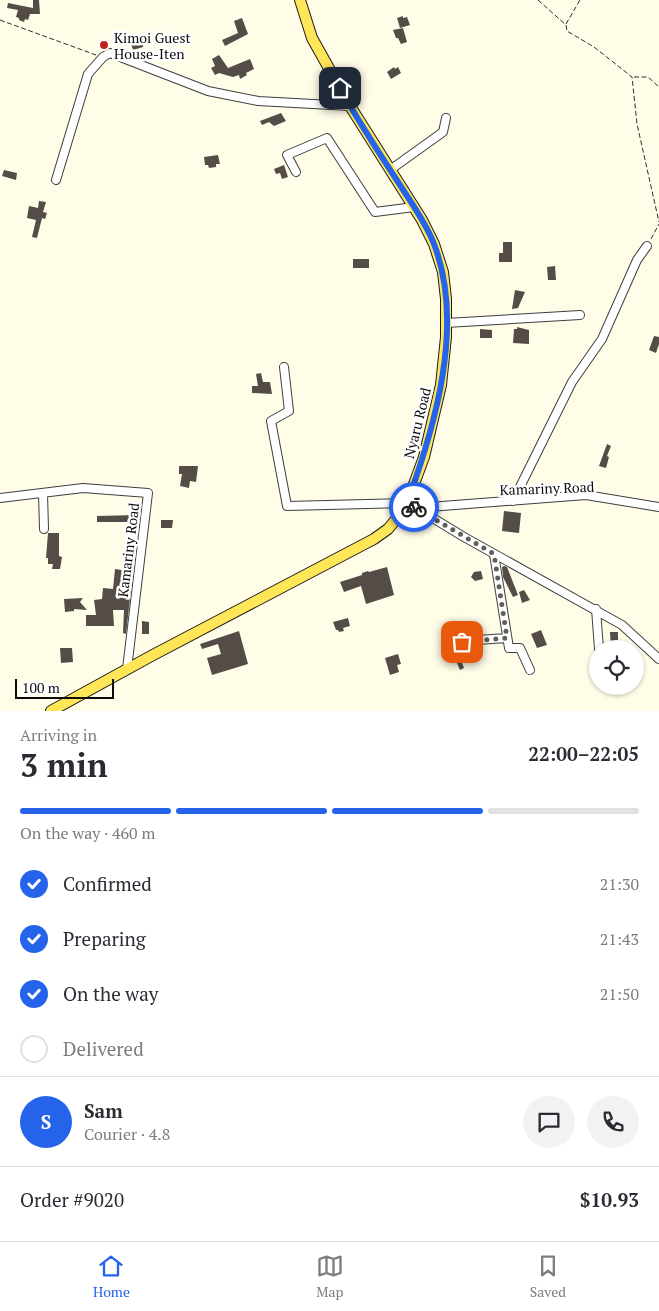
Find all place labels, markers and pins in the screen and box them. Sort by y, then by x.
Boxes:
place label: Kimoi Guest House-Iten [114,28,191,63]
marker: Kimoi Guest House-Iten [98,39,110,51]
pin [319,67,361,109]
pin [441,621,483,663]

